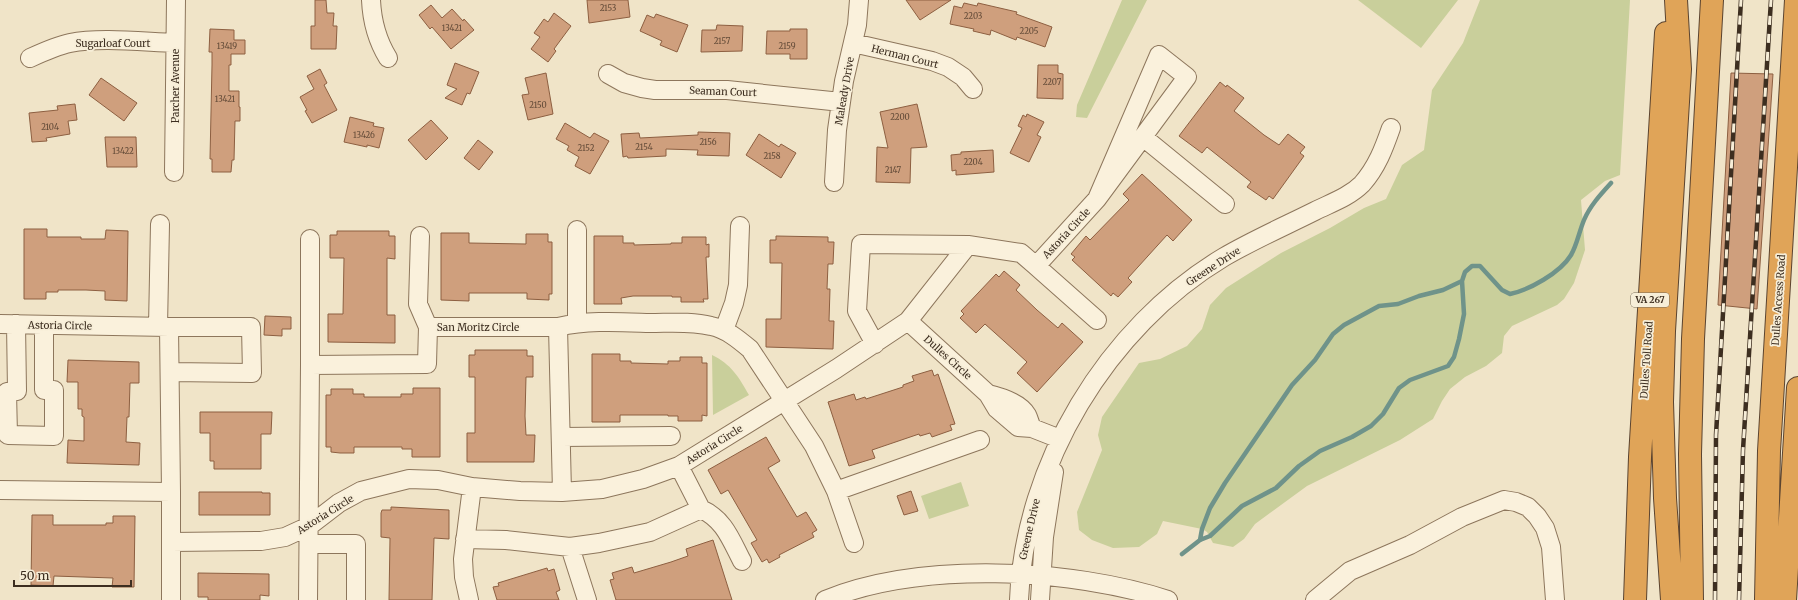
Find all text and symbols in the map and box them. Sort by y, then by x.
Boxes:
house number: 2153 [600,3,617,13]
house number: 2203 [964,11,983,21]
house number: 13421 [442,23,463,33]
house number: 2205 [1020,26,1039,36]
house number: 2157 [714,36,731,46]
street label: Sugarloaf Court [75,37,151,50]
house number: 13419 [217,41,237,51]
house number: 2159 [778,41,796,51]
street label: Herman Court [870,42,940,71]
street label: Parcher Avenue [169,49,182,123]
street label: Maleady Drive [832,56,857,126]
house number: 2207 [1043,77,1062,87]
street label: Seaman Court [689,84,757,99]
house number: 13421 [215,94,236,104]
house number: 2150 [529,100,547,110]
house number: 2200 [890,112,910,122]
house number: 2104 [41,122,59,132]
house number: 13426 [353,130,375,140]
house number: 2156 [699,137,717,147]
house number: 2154 [635,142,653,152]
house number: 2152 [578,143,595,153]
house number: 13422 [112,146,134,156]
house number: 2158 [763,151,781,161]
house number: 2204 [963,157,983,167]
house number: 2147 [885,165,902,175]
street label: Astoria Circle [1039,205,1093,262]
street label: Greene Drive [1184,244,1243,289]
street label: Dulles Access Road [1769,254,1788,346]
road number: VA 267 [1631,293,1669,307]
street label: Astoria Circle [27,318,92,333]
street label: San Moritz Circle [437,321,519,334]
street label: Dulles Toll Road [1637,321,1656,399]
street label: Dulles Circle [921,333,974,382]
street label: Astoria Circle [683,422,745,467]
street label: Astoria Circle [294,492,356,537]
street label: Greene Drive [1016,497,1043,561]
scale bar [14,562,131,588]
text: 50 m [20,568,49,583]

